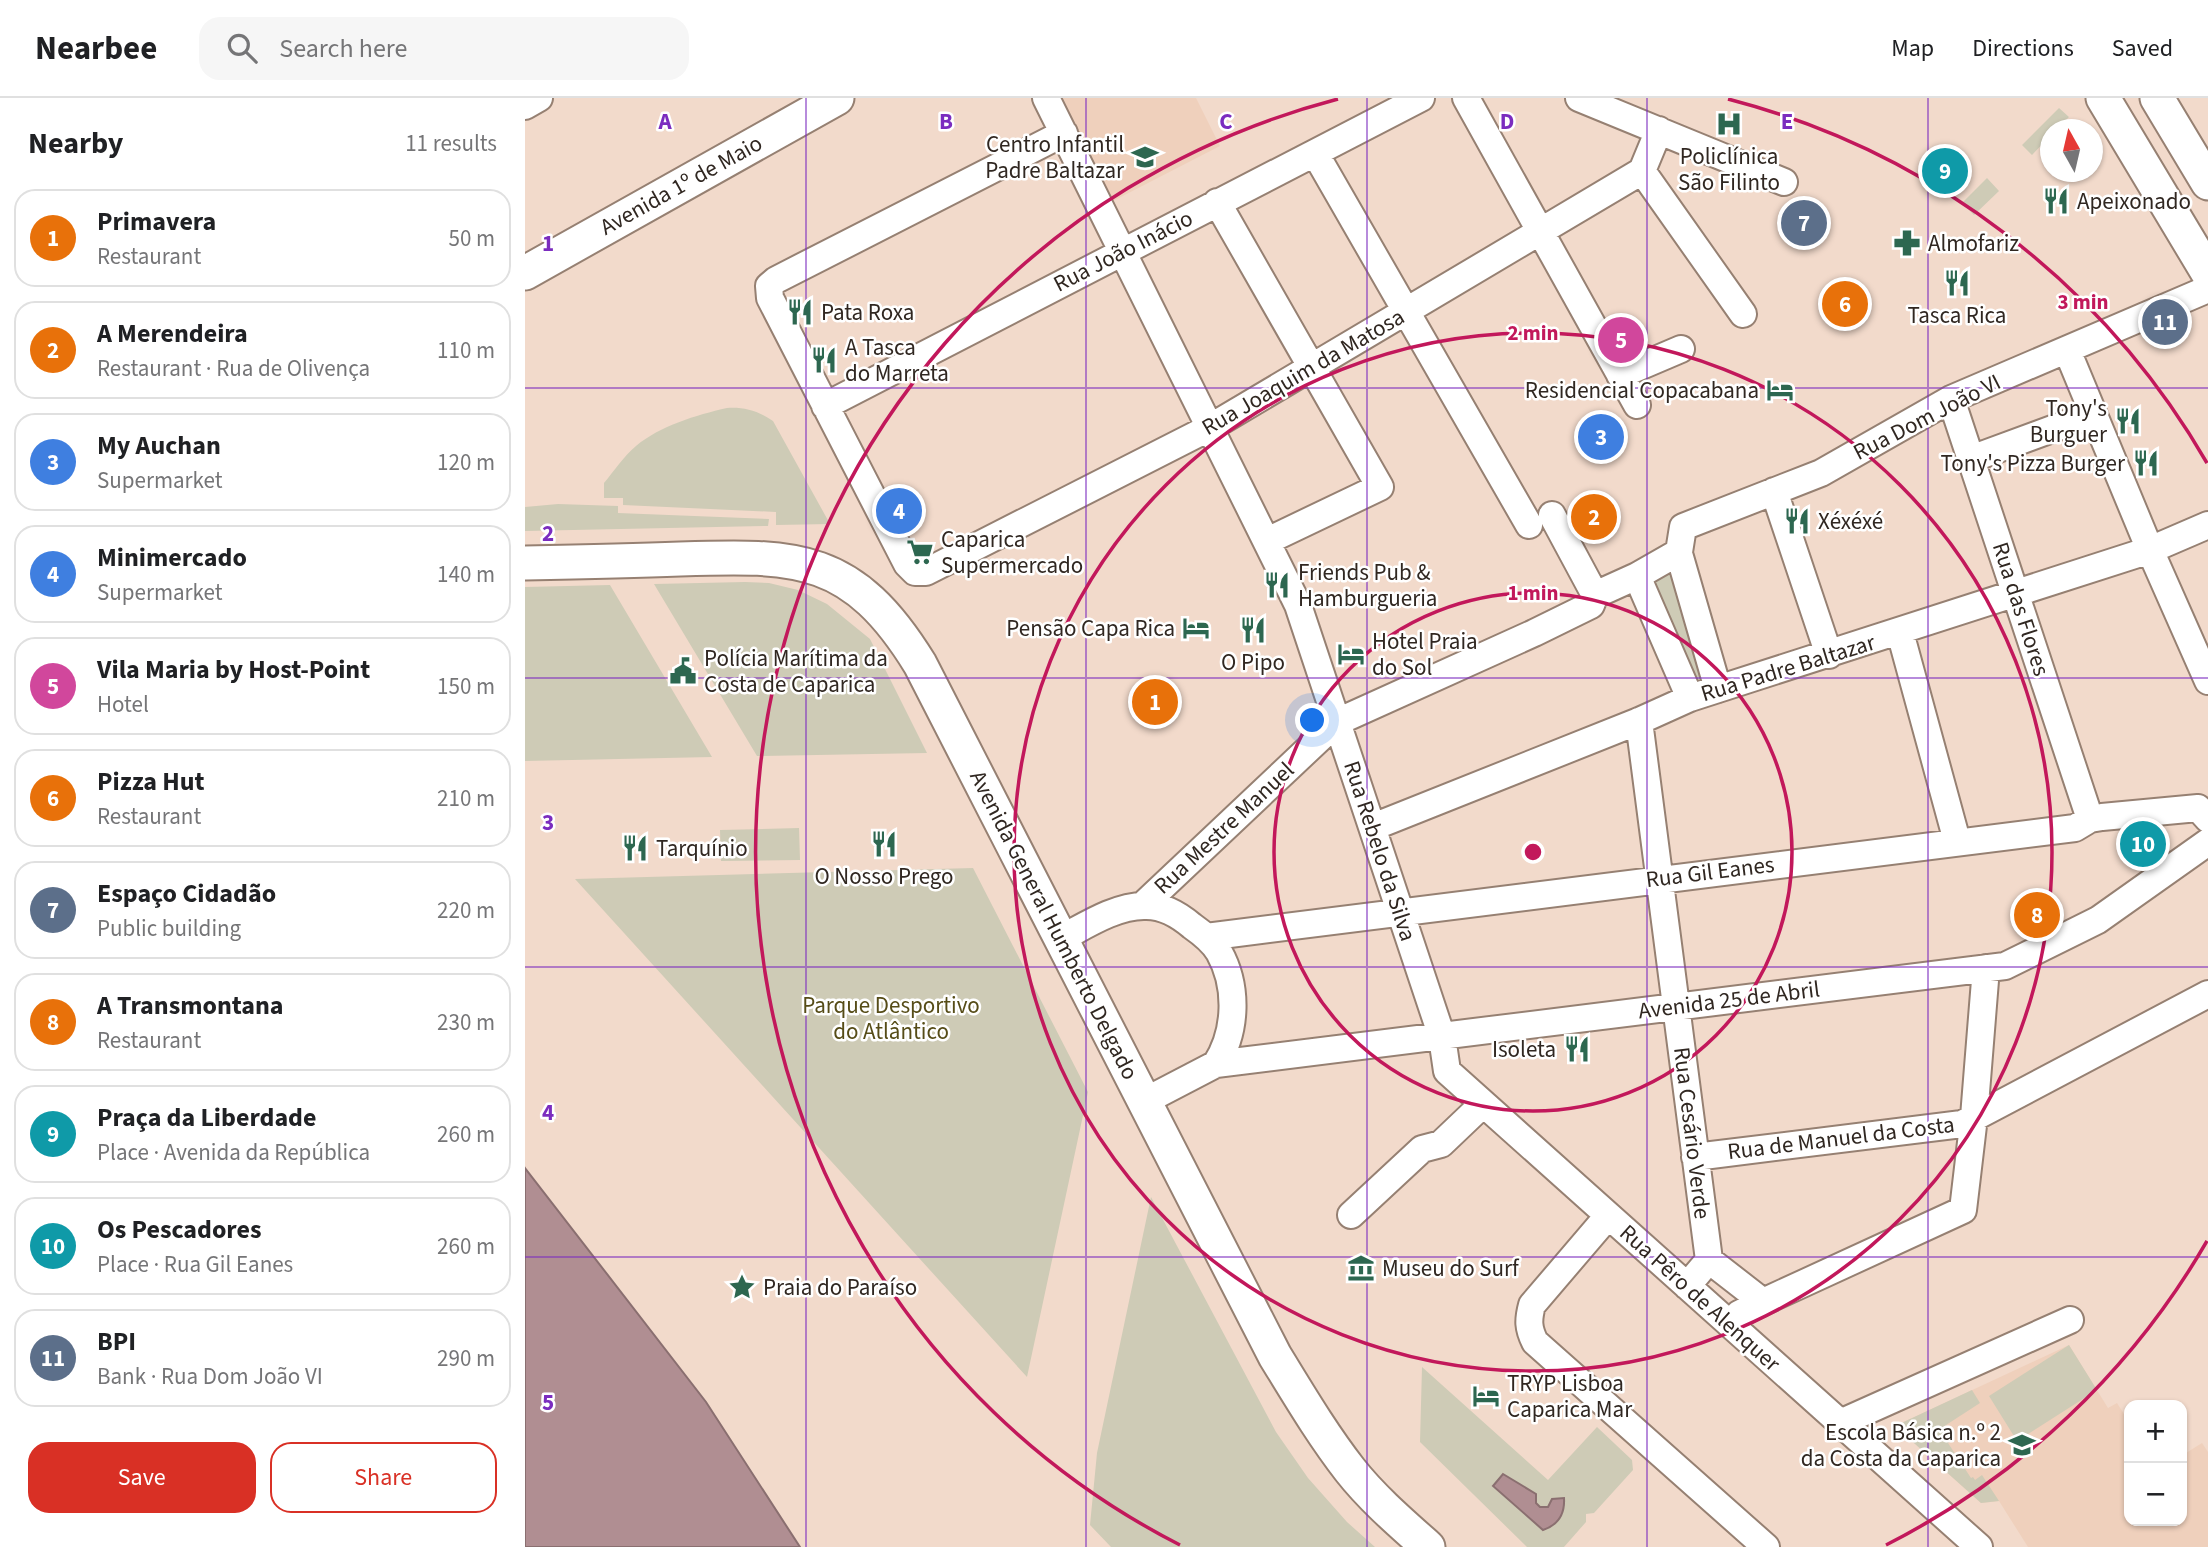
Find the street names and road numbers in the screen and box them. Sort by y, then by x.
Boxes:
street label: Avenida 1º de Maio [594,127,768,243]
street label: Rua João Inácio [1048,202,1198,300]
street label: Rua Joaquim da Matosa [1195,300,1411,444]
street label: Rua Dom João VI [1847,366,2007,468]
street label: Rua das Flores [1984,538,2058,680]
street label: Rua Padre Baltazar [1697,626,1880,710]
street label: Rua Mestre Manuel [1146,754,1302,902]
street label: Rua Rebelo da Silva [1335,757,1425,945]
street label: Avenida General Humberto Delgado [961,765,1147,1085]
street label: Rua Gil Eanes [1644,848,1776,896]
street label: Avenida 25 de Abril [1636,973,1822,1027]
street label: Rua Cesário Verde [1665,1045,1719,1221]
street label: Rua de Manuel da Costa [1726,1108,1956,1168]
street label: Rua Pêro de Alenquer [1612,1217,1788,1380]

